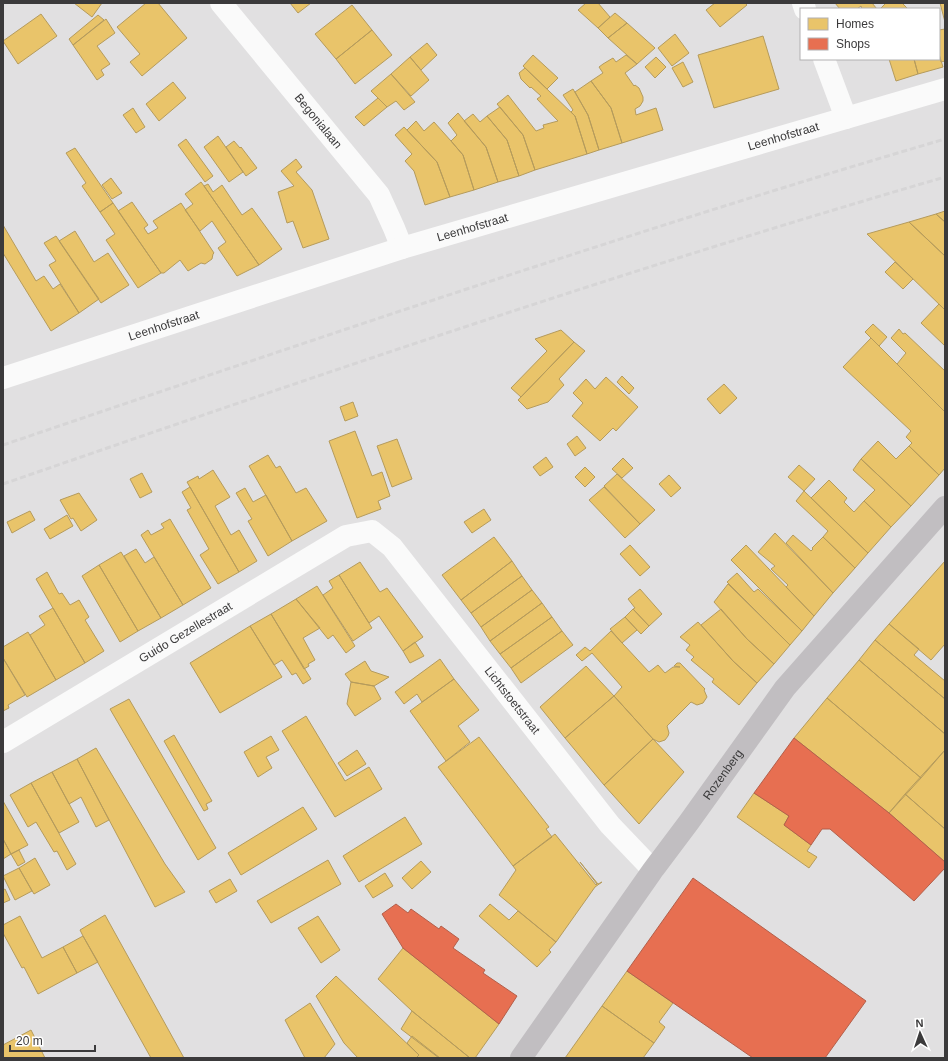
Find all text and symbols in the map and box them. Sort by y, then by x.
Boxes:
legend [800,8,940,60]
text: Homes [836,17,874,31]
text: Shops [836,37,870,51]
street label: Begonialaan [292,91,345,151]
street label: Leenhofstraat [746,119,821,153]
street label: Leenhofstraat [435,210,510,244]
street label: Leenhofstraat [127,307,201,344]
street label: Guido Gezellestraat [136,599,235,666]
street label: Lichtstoetstraat [482,664,543,737]
street label: Rozenberg [700,747,746,803]
north arrow [900,1013,940,1053]
text: N [915,1017,924,1029]
scale bar [10,1027,95,1053]
text: 20 m [16,1034,43,1048]

